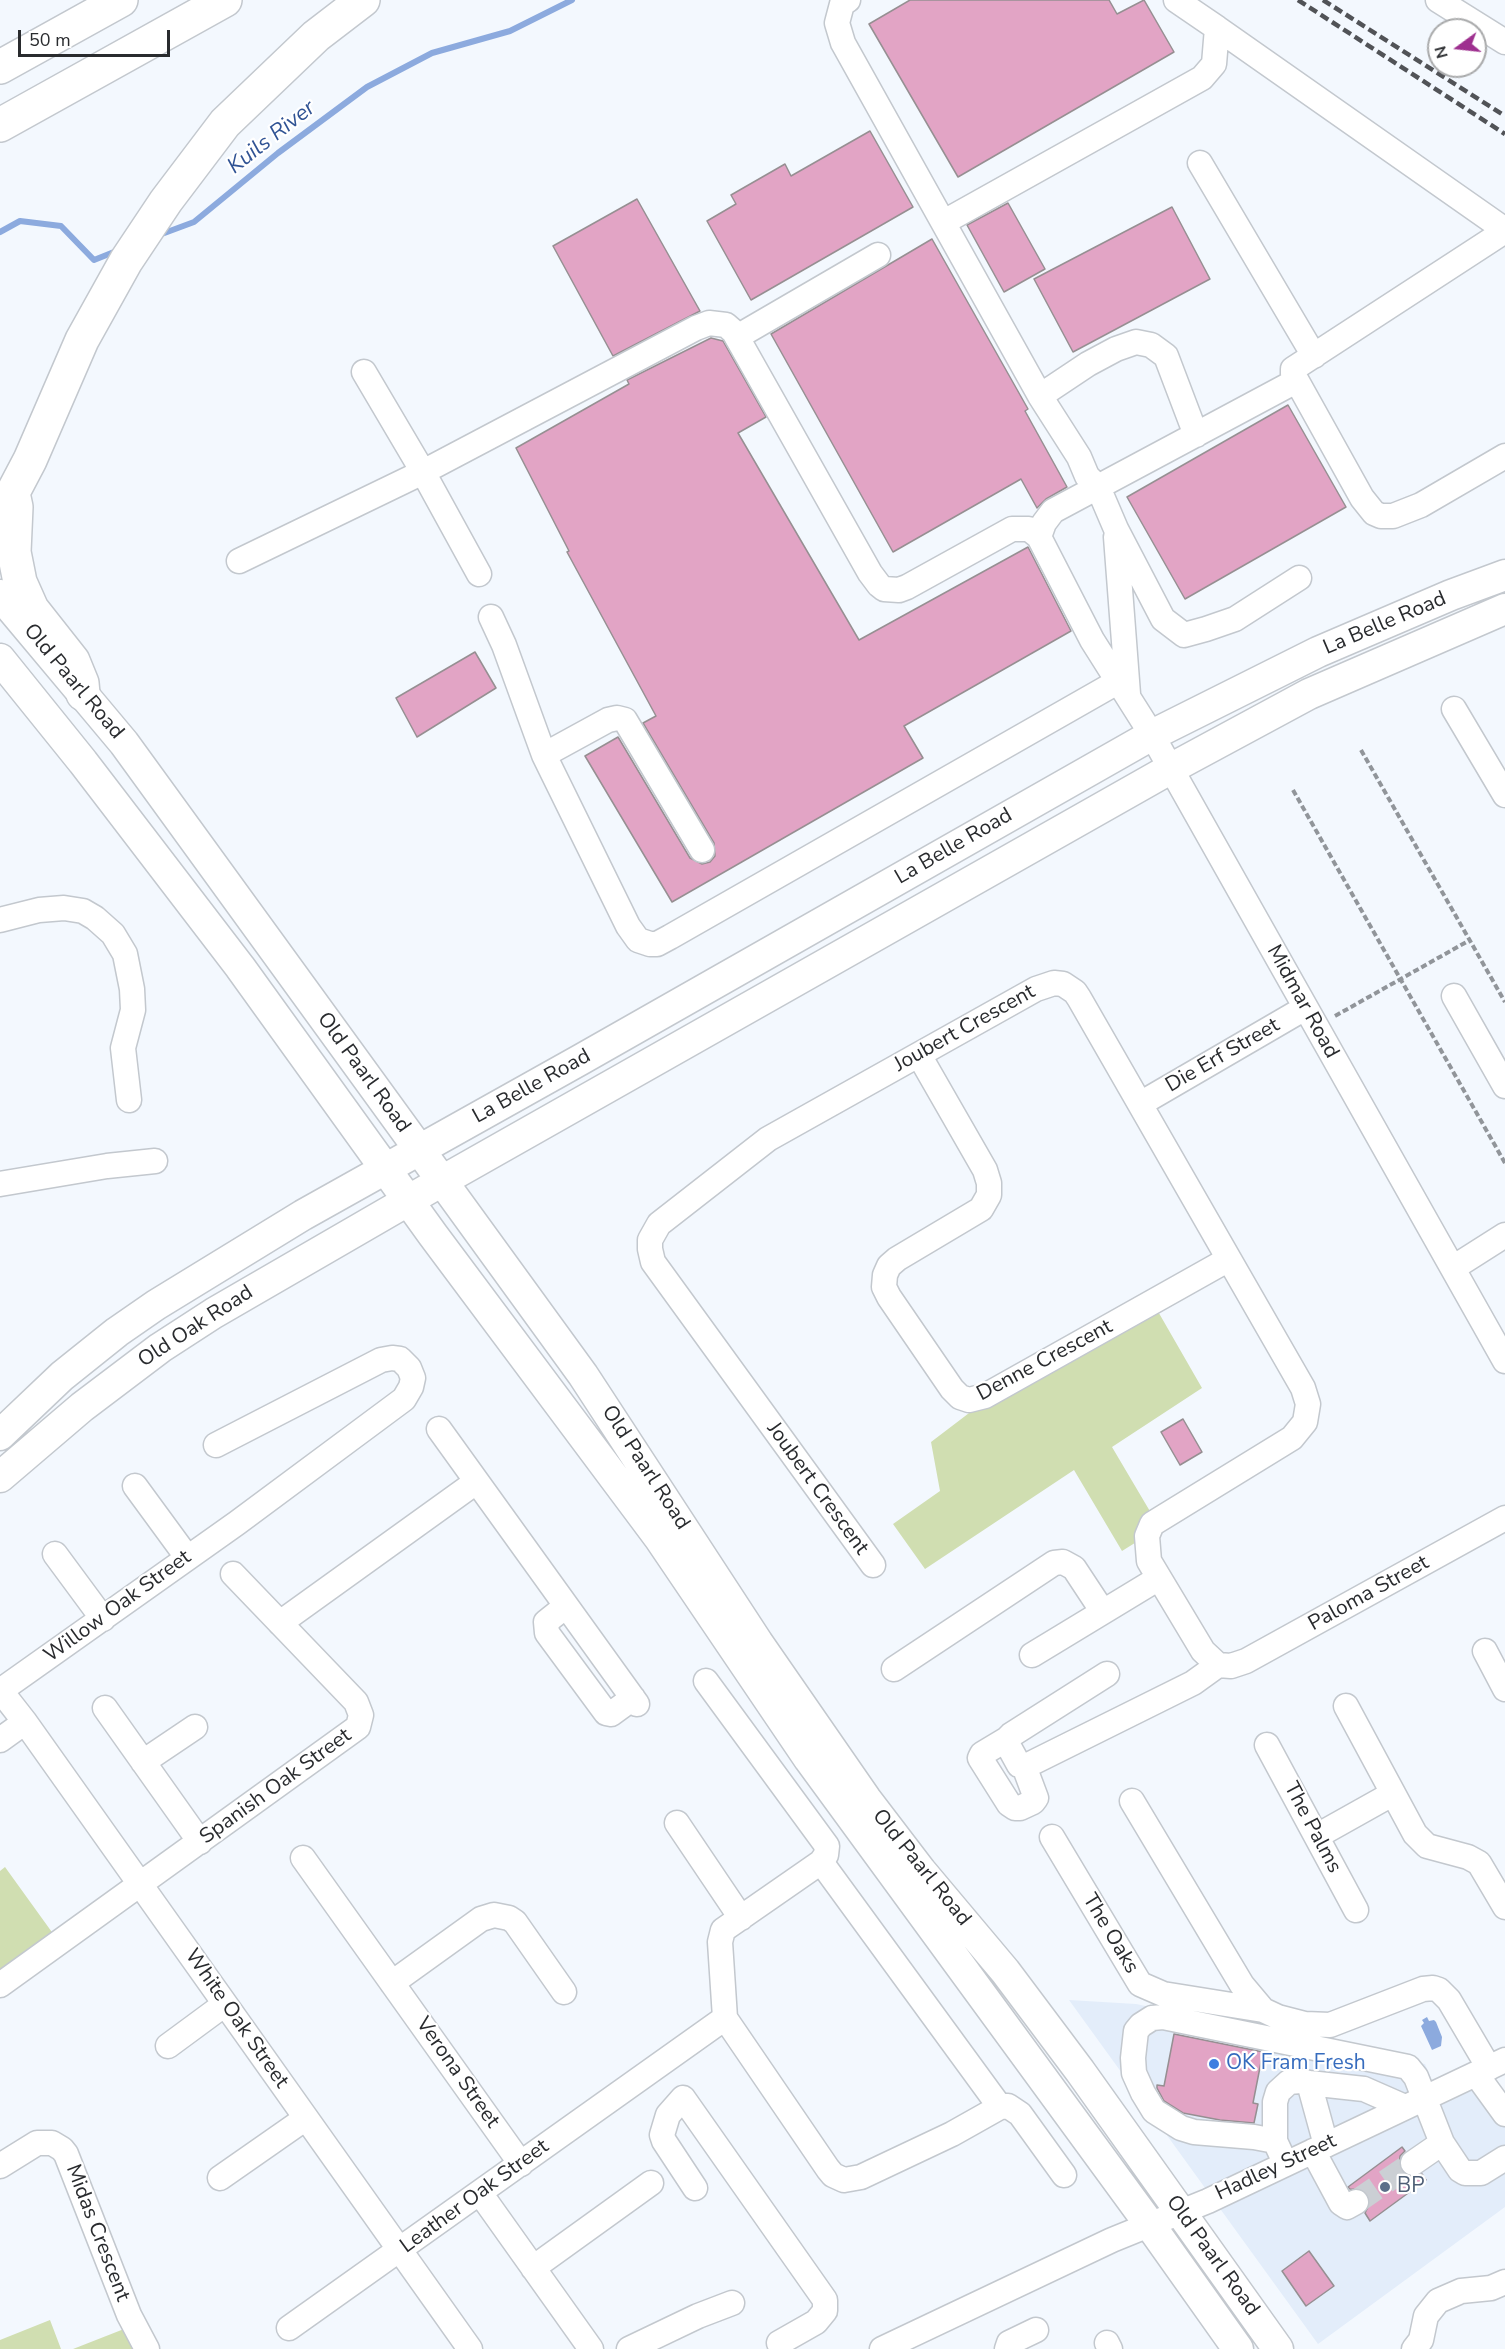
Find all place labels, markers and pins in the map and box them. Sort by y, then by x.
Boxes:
place label: OK Fram Fresh [1226,2051,1366,2077]
marker: OK Fram Fresh [1207,2057,1221,2071]
place label: BP [1397,2174,1424,2200]
marker: BP [1378,2180,1392,2194]

